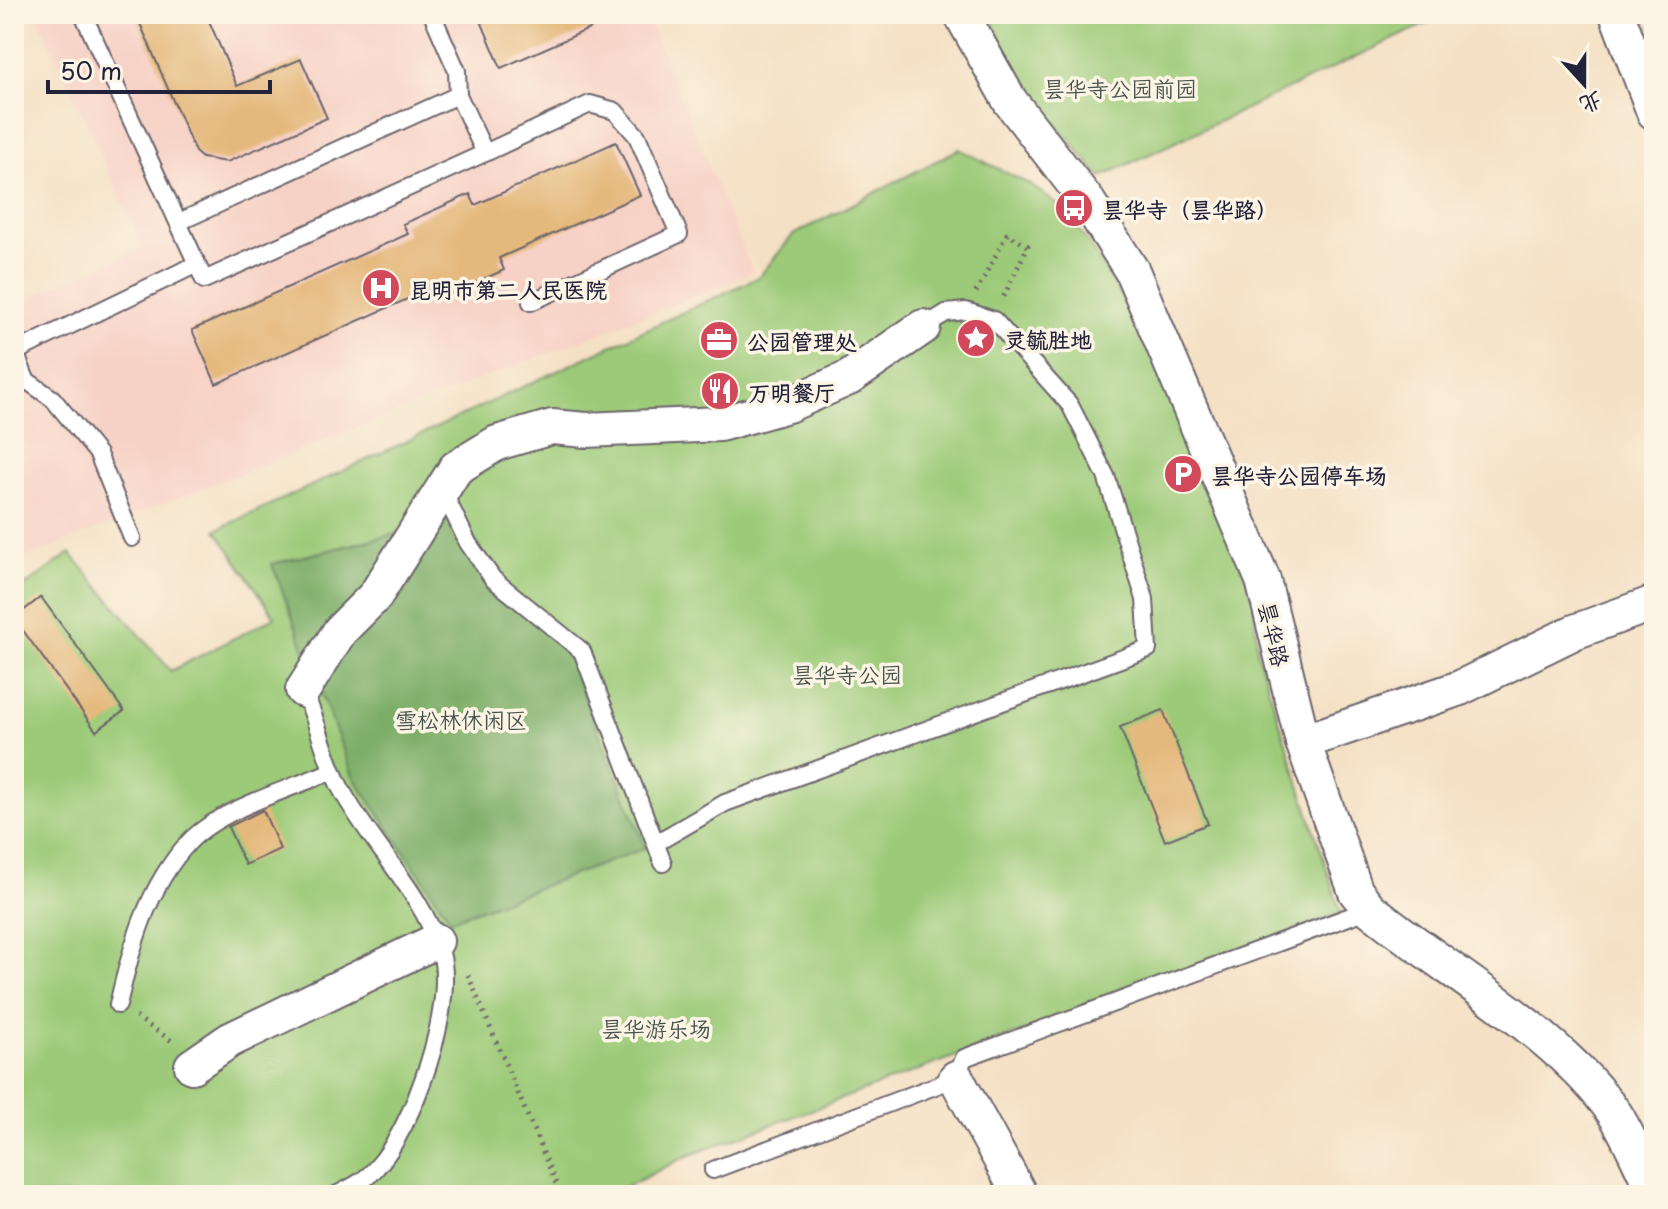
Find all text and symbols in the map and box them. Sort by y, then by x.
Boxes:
scale bar [48,44,270,94]
north arrow [1544,44,1624,124]
text: 50 m [60,52,122,88]
park label: 昙华寺公园前园 [1043,71,1197,104]
text: 北 [1576,85,1608,123]
bus stop icon: 昙华寺（昙华路） [1053,187,1095,229]
place label: 昙华寺（昙华路） [1102,192,1278,225]
hospital icon: 昆明市第二人民医院 [360,267,402,309]
place label: 昆明市第二人民医院 [409,272,607,305]
place icon: 灵毓胜地 [955,317,997,359]
office icon: 公园管理处 [698,319,740,361]
place label: 灵毓胜地 [1004,322,1092,355]
place label: 公园管理处 [747,324,857,357]
restaurant icon: 万明餐厅 [699,370,741,412]
place label: 万明餐厅 [748,375,836,408]
parking icon: 昙华寺公园停车场 [1162,453,1204,495]
place label: 昙华寺公园停车场 [1211,458,1387,491]
street label: 昙华路 [1251,598,1299,670]
park label: 昙华寺公园 [792,657,902,690]
park label: 雪松林休闲区 [395,702,527,735]
park label: 昙华游乐场 [601,1011,711,1044]

